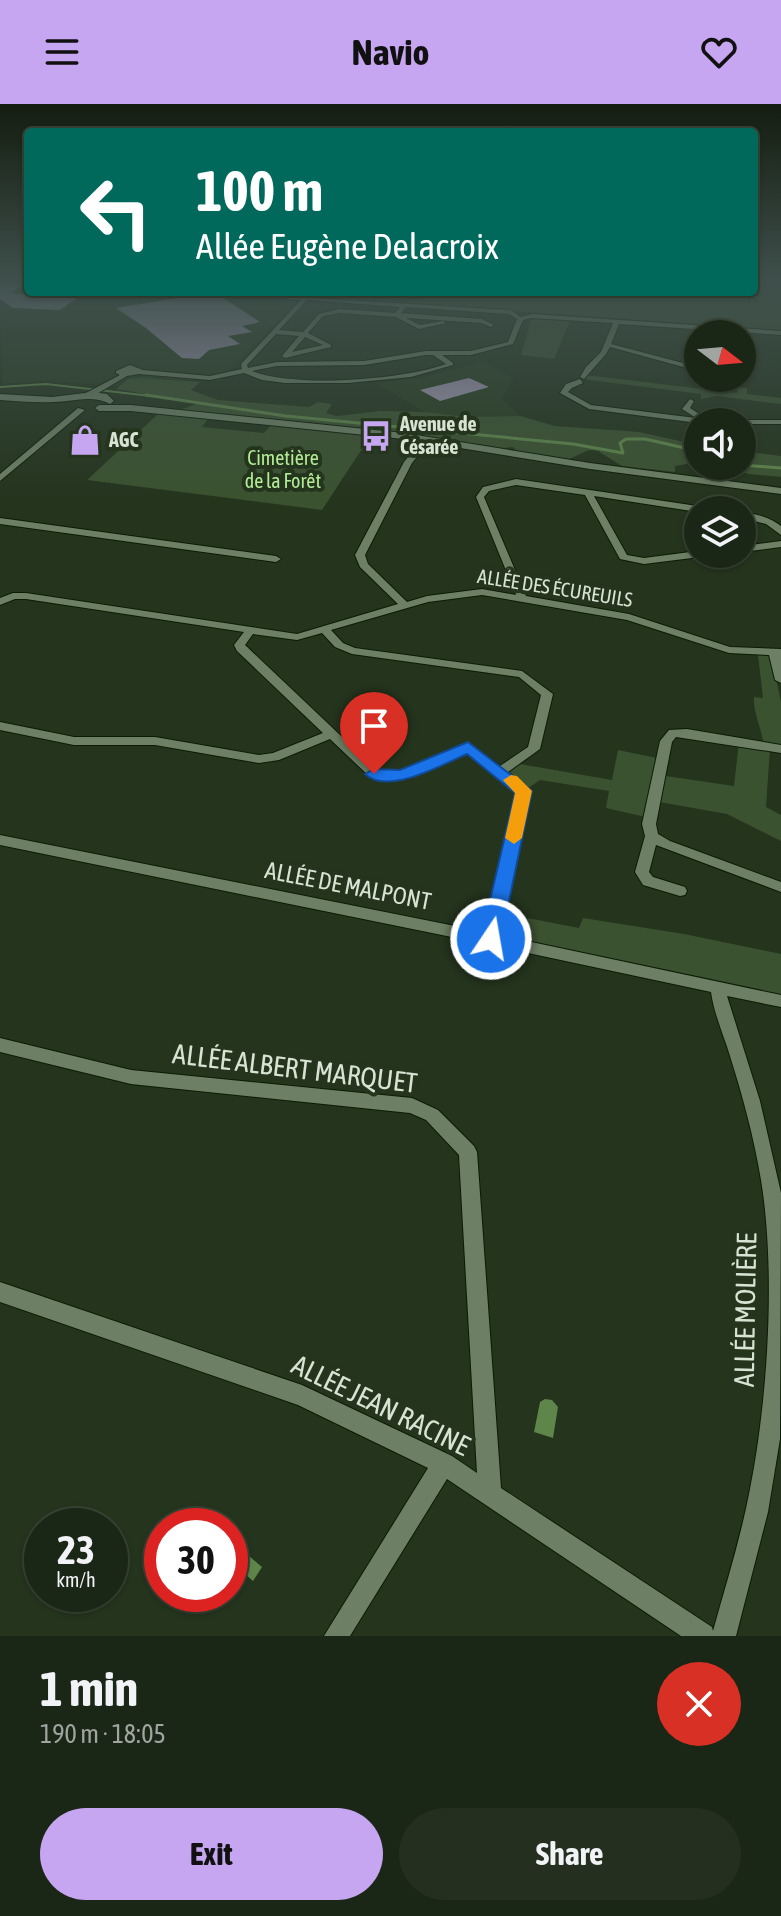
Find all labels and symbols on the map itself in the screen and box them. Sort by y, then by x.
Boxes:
north arrow [684,320,756,392]
place label: Avenue de Césarée [399,412,477,458]
bus stop icon: Avenue de Césarée [359,419,393,453]
shop icon: AGC [68,423,102,457]
place label: AGC [108,428,138,451]
park label: Cimetière de la Forêt [245,446,321,492]
street label: ALLÉE DES ÉCUREUILS [476,564,634,611]
pin [340,692,408,774]
street label: ALLÉE DE MALPONT [263,856,434,915]
position arrow [449,897,533,981]
street label: ALLÉE ALBERT MARQUET [171,1037,419,1099]
street label: ALLÉE MOLIÈRE [728,1233,762,1387]
street label: ALLÉE JEAN RACINE [287,1348,475,1462]
speed limit sign: 30 [144,1508,248,1612]

